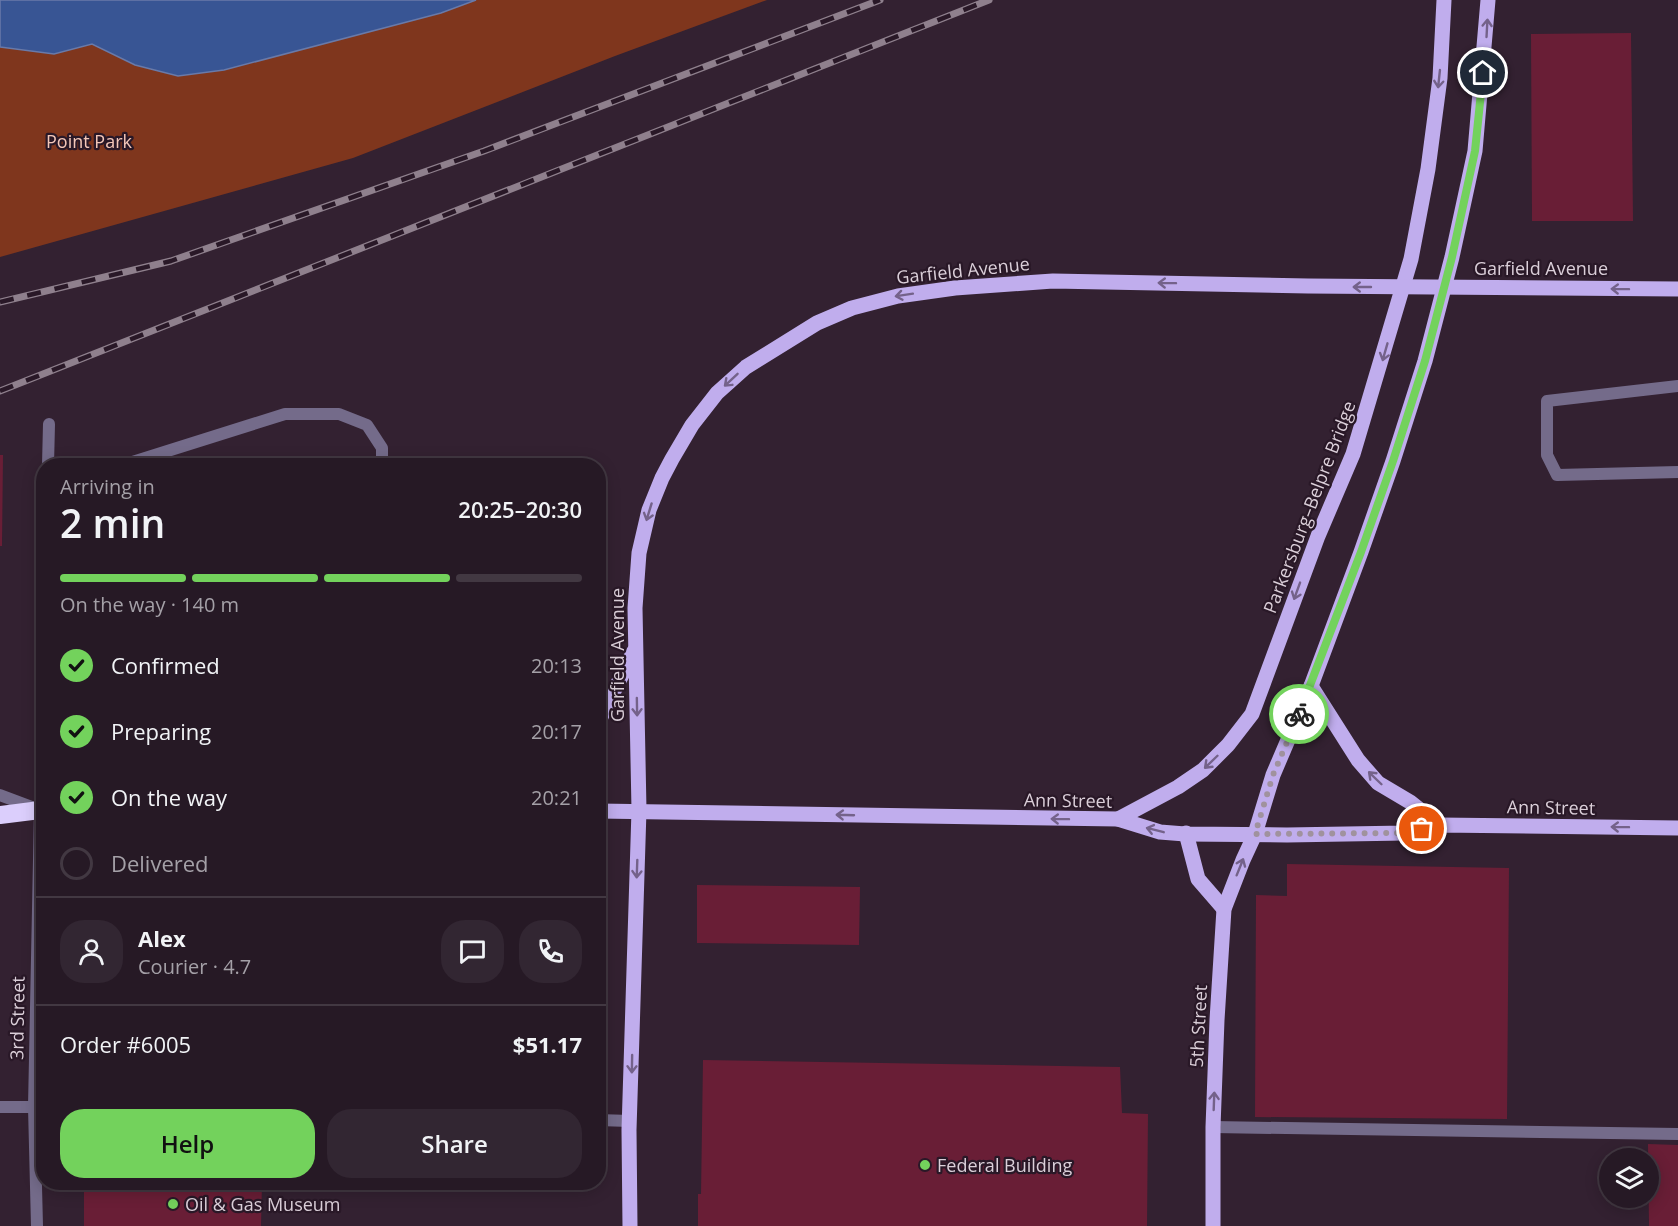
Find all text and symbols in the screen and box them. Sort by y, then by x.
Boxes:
one-way arrow [1481,18,1492,38]
pin [1457,47,1508,98]
icon: home [1466,56,1499,89]
one-way arrow [1434,69,1445,89]
park label: Point Park [46,129,133,153]
street label: Garfield Avenue [895,251,1031,289]
street label: Garfield Avenue [1474,256,1608,280]
one-way arrow [1157,277,1177,289]
one-way arrow [1352,281,1372,292]
one-way arrow [1610,283,1630,295]
one-way arrow [894,290,914,301]
one-way arrow [1378,342,1390,361]
one-way arrow [724,373,739,387]
street label: Parkersburg–Belpre Bridge [1257,397,1361,617]
text: Arriving in [60,473,155,500]
text: 20:25–20:30 [458,494,582,524]
text: 2 min [60,496,165,549]
one-way arrow [643,502,654,521]
one-way arrow [1291,581,1302,599]
street label: Garfield Avenue [605,588,629,722]
text: On the way · 140 m [60,591,239,618]
icon: check [60,649,93,682]
text: Confirmed [111,650,220,680]
text: 20:13 [531,652,582,679]
courier [1269,684,1329,744]
one-way arrow [631,696,642,716]
icon: bike [1283,698,1316,731]
icon: check [60,715,93,748]
text: Preparing [111,716,211,746]
text: 20:17 [531,718,582,745]
one-way arrow [1203,755,1218,770]
one-way arrow [1367,771,1382,785]
icon: check [60,781,93,814]
text: On the way [111,782,227,812]
text: 20:21 [531,784,582,811]
street label: Ann Street [1024,787,1112,813]
street label: Ann Street [1507,794,1595,820]
pin [1396,803,1447,854]
one-way arrow [836,810,856,821]
icon: bag [1405,812,1438,845]
one-way arrow [1050,813,1070,825]
one-way arrow [1610,821,1630,833]
one-way arrow [1146,823,1165,835]
text: Delivered [111,848,209,878]
one-way arrow [631,858,642,878]
one-way arrow [1235,859,1246,877]
button: person [60,920,123,983]
button: chat [441,920,504,983]
button: phone [519,920,582,983]
text: Alex [138,923,186,953]
text: Courier · 4.7 [138,953,251,980]
street label: 3rd Street [4,976,30,1060]
street label: 5th Street [1184,984,1212,1068]
text: Order #6005 [60,1029,191,1059]
text: $51.17 [513,1029,582,1059]
one-way arrow [626,1053,638,1073]
one-way arrow [1208,1092,1220,1112]
button: Help [60,1109,315,1178]
button: Share [327,1109,582,1178]
map controls [1599,1148,1659,1208]
button: layers [1599,1148,1659,1208]
place label: Federal Building [937,1153,1072,1177]
marker: Federal Building [918,1158,932,1172]
place label: Oil & Gas Museum [185,1192,341,1216]
marker: Oil & Gas Museum [166,1197,180,1211]

